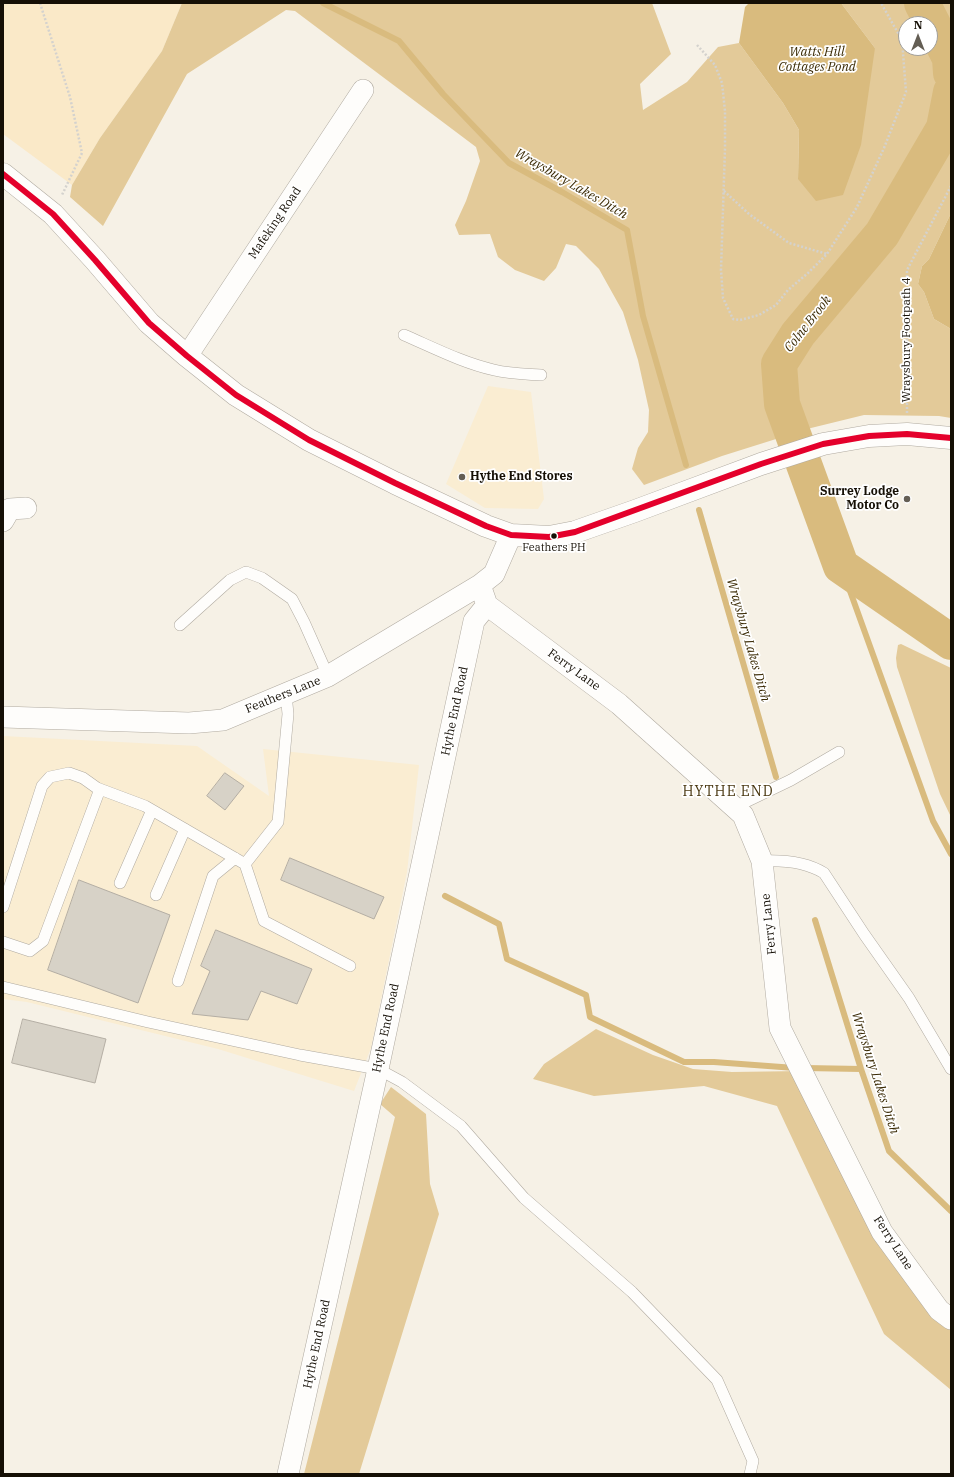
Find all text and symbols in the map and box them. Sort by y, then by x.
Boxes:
north arrow [898,16,938,56]
text: N [914,18,922,32]
water label: Watts Hill Cottages Pond [778,44,856,75]
water label: Wraysbury Lakes Ditch [512,145,630,223]
street label: Mafeking Road [246,184,304,262]
street label: Wraysbury Footpath 4 [900,277,914,403]
water label: Colne Brook [781,293,835,355]
place label: Hythe End Stores [470,470,572,484]
marker: Hythe End Stores [457,472,467,482]
place label: Surrey Lodge Motor Co [820,485,899,513]
marker: Surrey Lodge Motor Co [902,494,912,504]
marker: Feathers PH [549,531,559,541]
place label: Feathers PH [522,541,586,555]
water label: Wraysbury Lakes Ditch [723,577,773,703]
street label: Ferry Lane [545,646,603,694]
street label: Hythe End Road [439,665,471,757]
street label: Feathers Lane [243,673,323,717]
district label: HYTHE END [682,784,774,800]
street label: Ferry Lane [759,893,779,955]
street label: Hythe End Road [370,982,402,1074]
water label: Wraysbury Lakes Ditch [848,1010,902,1136]
street label: Ferry Lane [870,1213,916,1273]
street label: Hythe End Road [301,1298,333,1390]

